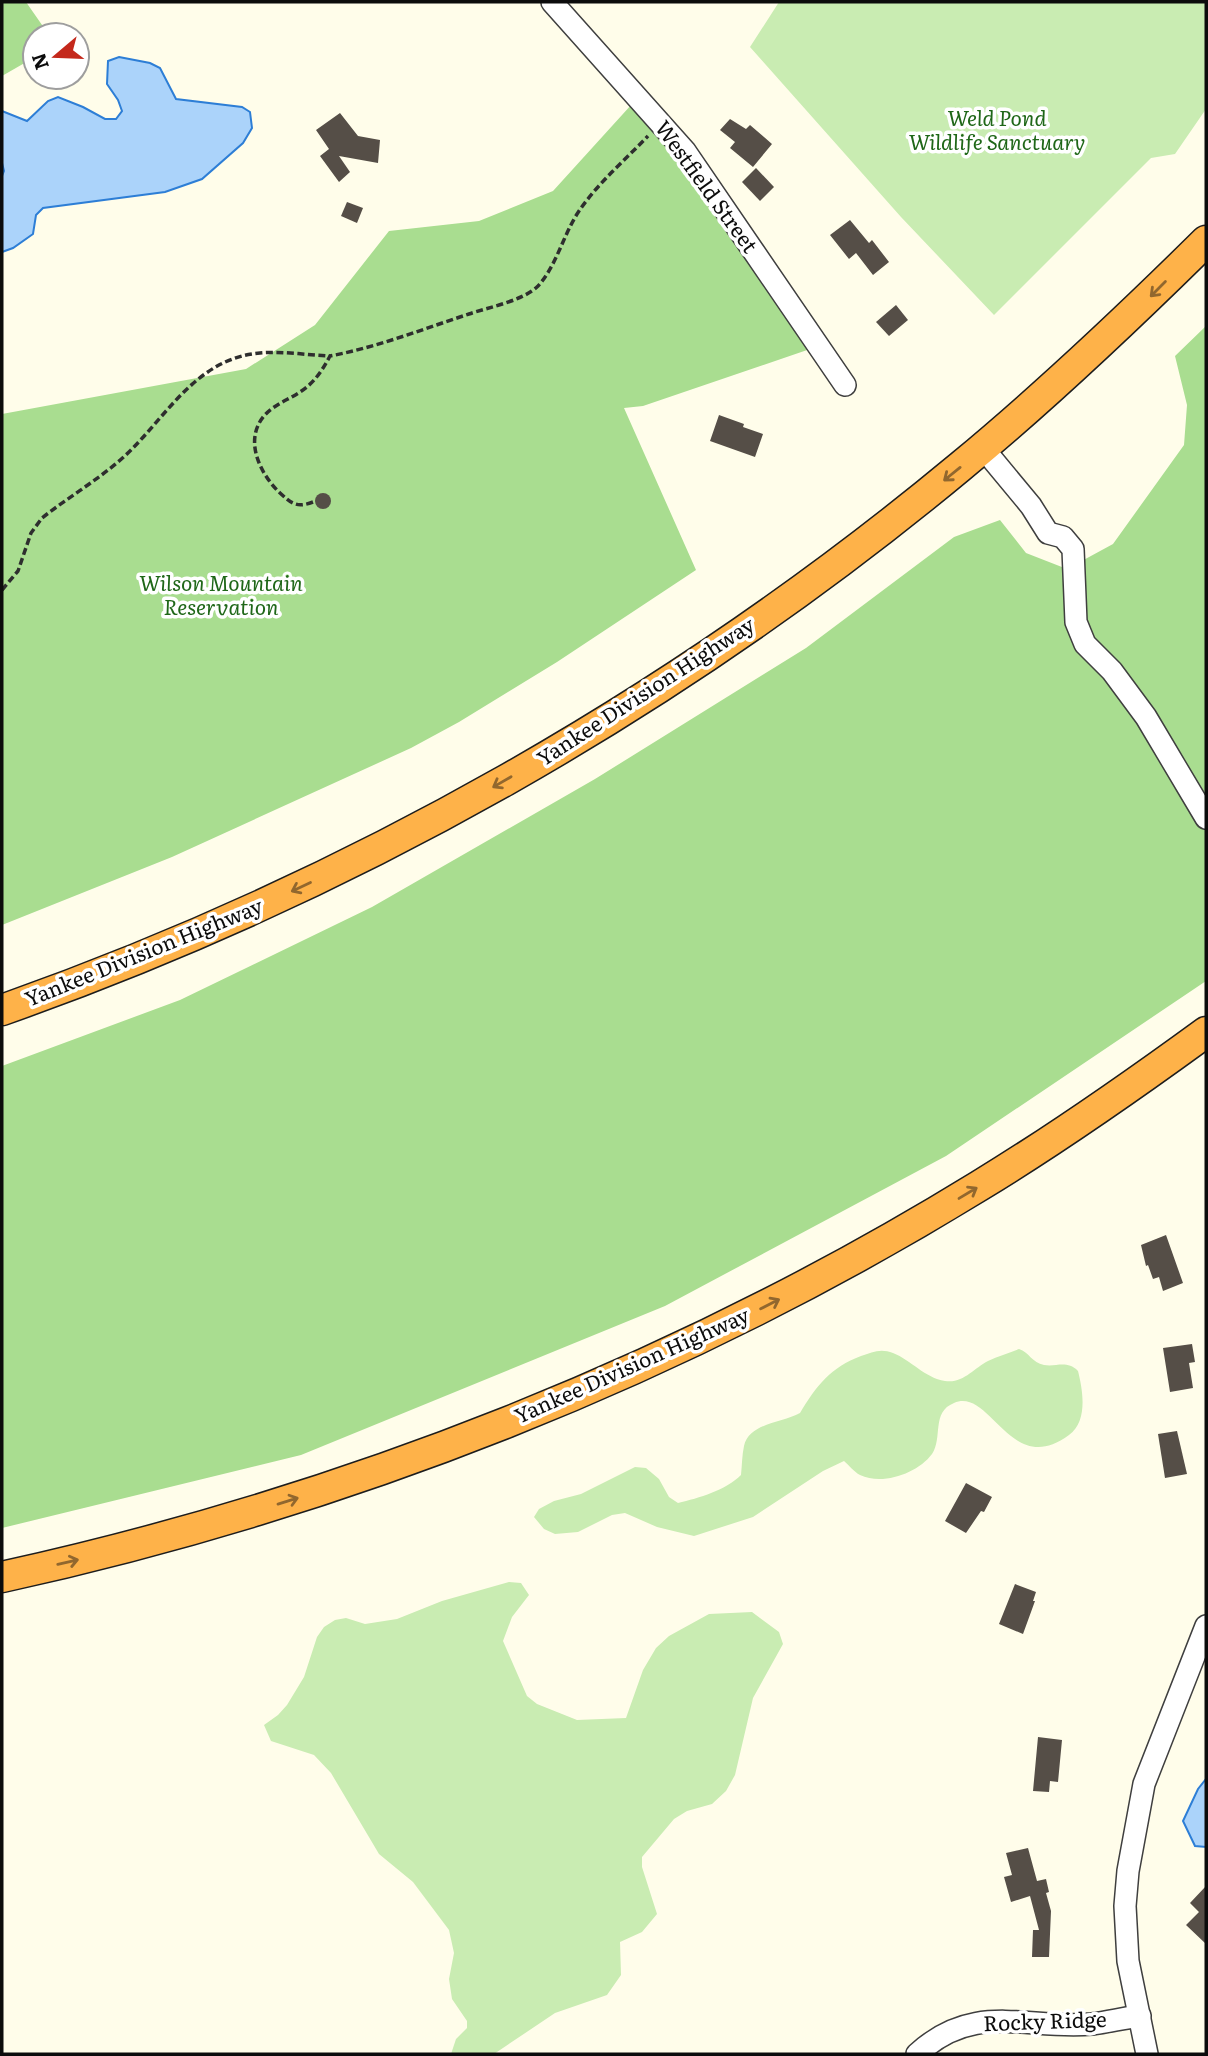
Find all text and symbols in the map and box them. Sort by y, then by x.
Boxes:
north arrow [21,21,91,91]
text: N [23,50,55,74]
park label: Weld Pond Wildlife Sanctuary [909,101,1085,156]
street label: Westfield Street [649,113,767,259]
one-way arrow [1149,280,1166,297]
one-way arrow [944,466,962,481]
park label: Wilson Mountain Reservation [139,566,303,621]
street label: Yankee Division Highway [530,607,761,772]
one-way arrow [493,775,513,789]
one-way arrow [291,881,312,895]
street label: Yankee Division Highway [19,888,268,1013]
one-way arrow [958,1186,978,1200]
one-way arrow [759,1296,779,1310]
street label: Yankee Division Highway [508,1297,754,1430]
one-way arrow [276,1494,298,1507]
one-way arrow [56,1555,79,1568]
street label: Rocky Ridge [983,2002,1107,2037]

